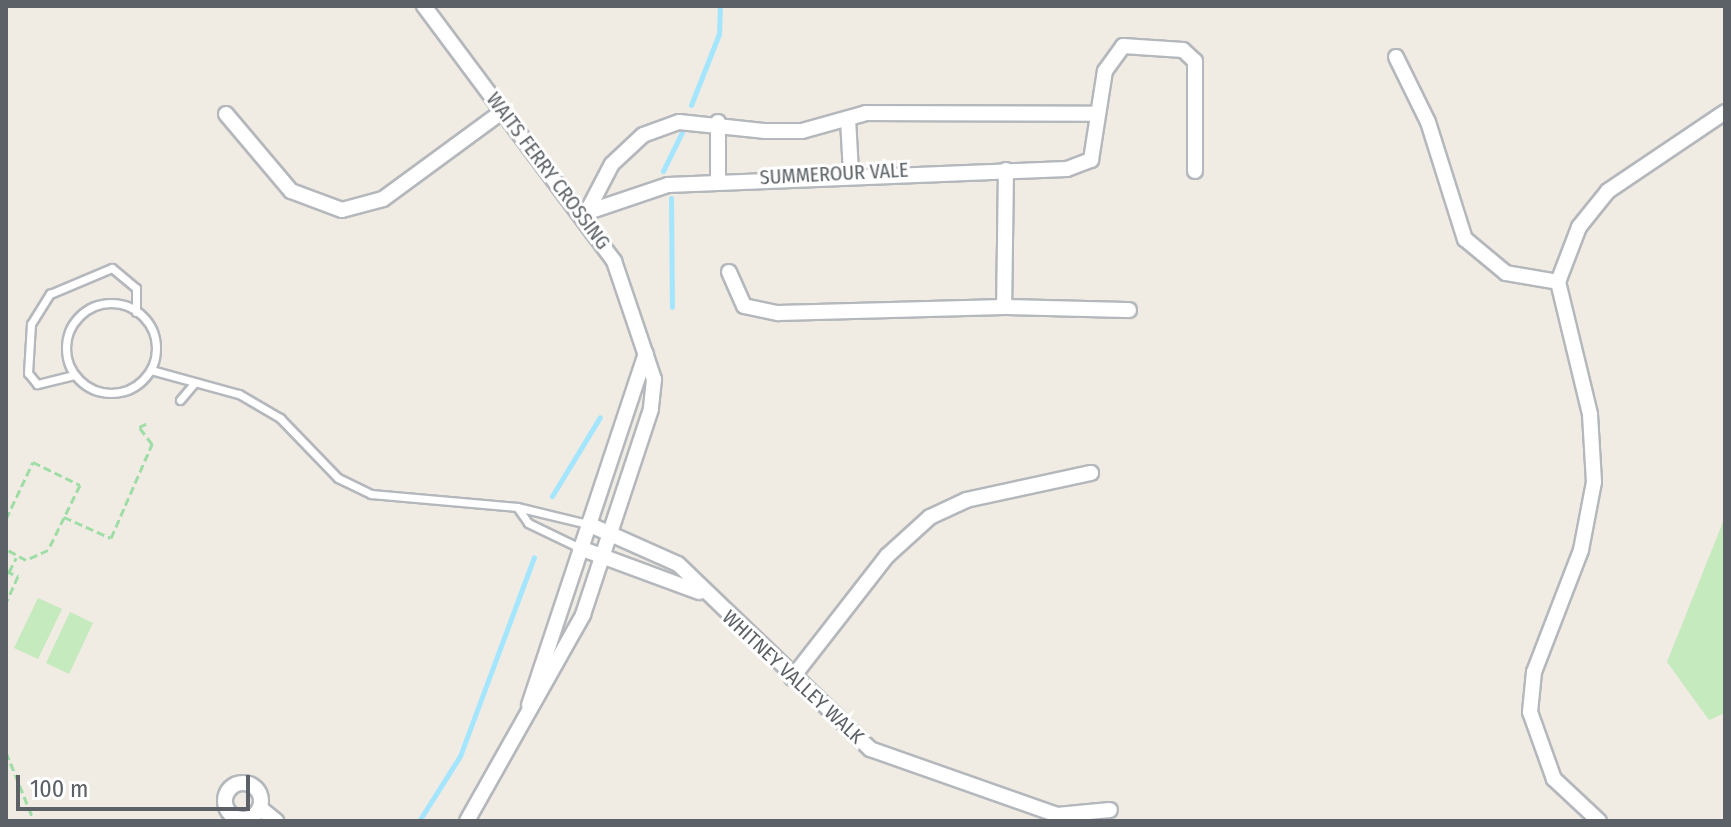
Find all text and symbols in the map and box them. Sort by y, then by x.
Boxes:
street label: WAITS FERRY CROSSING [481,88,615,254]
street label: SUMMEROUR VALE [759,158,909,190]
street label: WHITNEY VALLEY WALK [717,605,869,749]
scale bar [20,759,254,809]
text: 100 m [30,775,88,803]

